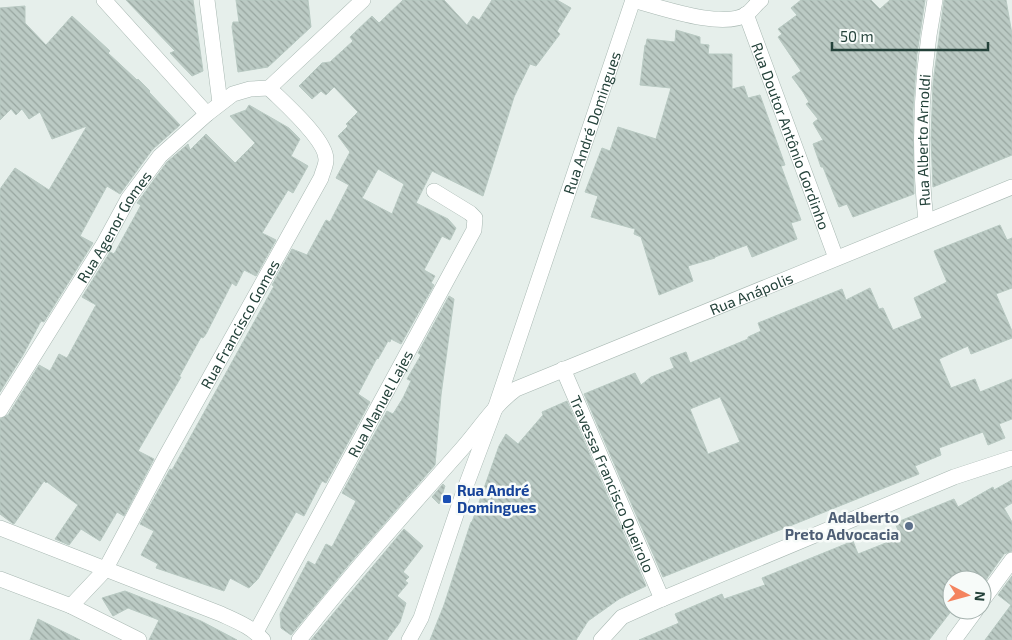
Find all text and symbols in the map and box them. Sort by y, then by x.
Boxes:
scale bar [832,20,988,52]
text: 50 m [840,27,874,45]
street label: Rua Doutor Antônio Gordinho [748,40,834,232]
street label: Rua André Domingues [559,49,624,196]
street label: Rua Alberto Arnoldi [913,73,934,207]
street label: Rua Agenor Gomes [73,167,155,286]
street label: Rua Francisco Gomes [196,256,283,392]
street label: Rua Anápolis [707,268,796,318]
street label: Rua Manuel Lajes [344,347,416,460]
street label: Travessa Francisco Queirolo [566,393,658,575]
place label: Rua André Domingues [457,481,537,516]
marker: Rua André Domingues [441,493,453,505]
place label: Adalberto Preto Advocacia [785,508,899,543]
marker: Adalberto Preto Advocacia [903,520,915,532]
north arrow [942,570,992,620]
text: N [971,590,989,602]

